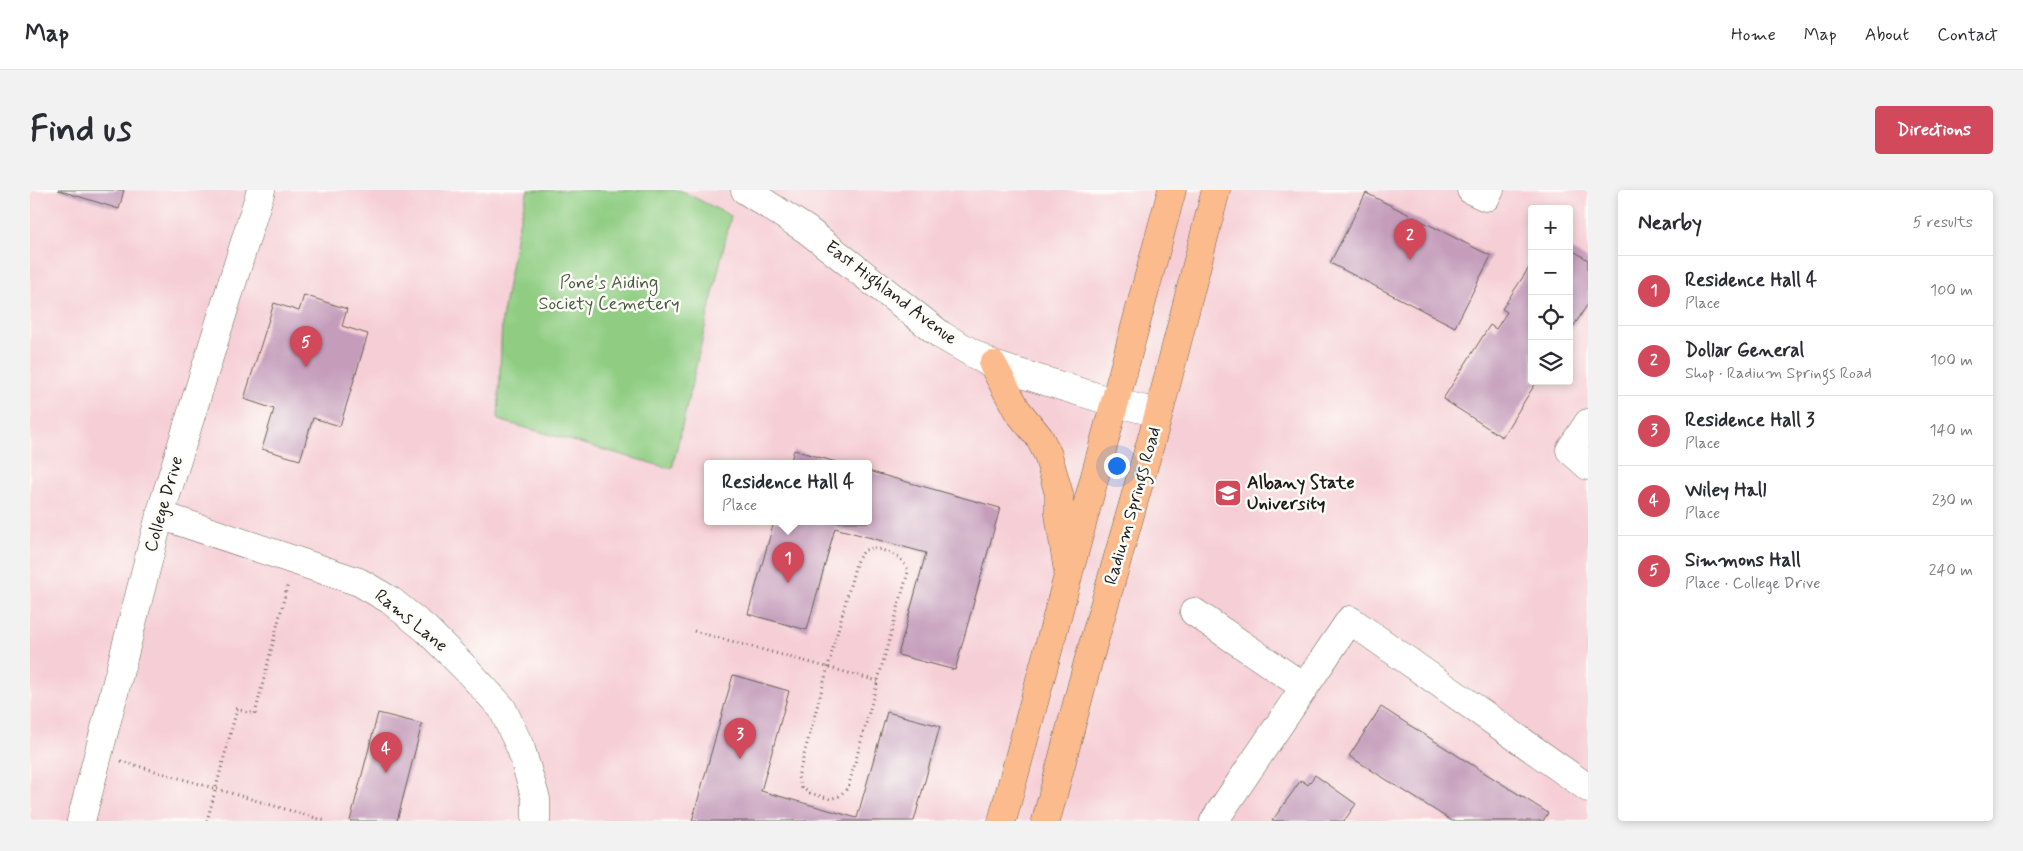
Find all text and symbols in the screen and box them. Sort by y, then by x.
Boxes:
text: Map [25,19,69,50]
text: Home [1731,23,1776,47]
text: Map [1804,23,1837,47]
text: About [1865,23,1909,47]
text: Contact [1937,23,1998,47]
button: Directions [1875,106,1993,154]
text: Find us [30,107,132,153]
map controls [1528,205,1573,385]
button: + [1528,205,1573,250]
text: Nearby [1638,209,1702,237]
text: 5 results [1913,212,1973,233]
pin: 2 [1394,219,1426,260]
street label: East Highland Avenue [819,235,962,352]
button: − [1528,250,1573,295]
text: Residence Hall 4 [1685,268,1817,293]
park label: Pone's Aiding Society Cemetery [538,271,680,316]
text: 1 [1650,280,1658,301]
text: 100 m [1930,280,1973,301]
text: Place [1685,293,1720,314]
button: locate [1528,295,1573,340]
pin: 5 [290,326,322,367]
text: Dollar General [1685,338,1804,363]
button: layers [1528,340,1573,385]
text: 2 [1650,350,1658,371]
text: 100 m [1930,350,1973,371]
text: Shop · Radium Springs Road [1685,363,1872,384]
text: Residence Hall 3 [1685,408,1815,433]
text: 3 [1650,420,1658,441]
text: 140 m [1929,420,1973,441]
street label: Radium Springs Road [1099,424,1169,588]
text: Place [1685,433,1720,454]
street label: College Drive [139,453,189,555]
your location [1104,453,1130,479]
popup [704,460,872,525]
text: Residence Hall 4 [722,470,854,495]
place label: Albany State University [1247,471,1355,516]
school or university icon: Albany State University [1213,478,1243,508]
text: Wiley Hall [1685,478,1766,503]
text: 4 [1649,490,1659,511]
text: 230 m [1932,490,1973,511]
text: Place [722,495,757,516]
text: Place [1685,503,1720,524]
pin: 1 [772,542,804,583]
text: Simmons Hall [1685,548,1801,573]
text: 5 [1649,560,1659,581]
text: 240 m [1929,560,1973,581]
text: Place · College Drive [1685,573,1820,594]
street label: Rams Lane [369,584,453,658]
pin: 3 [724,718,756,759]
pin: 4 [370,732,402,773]

